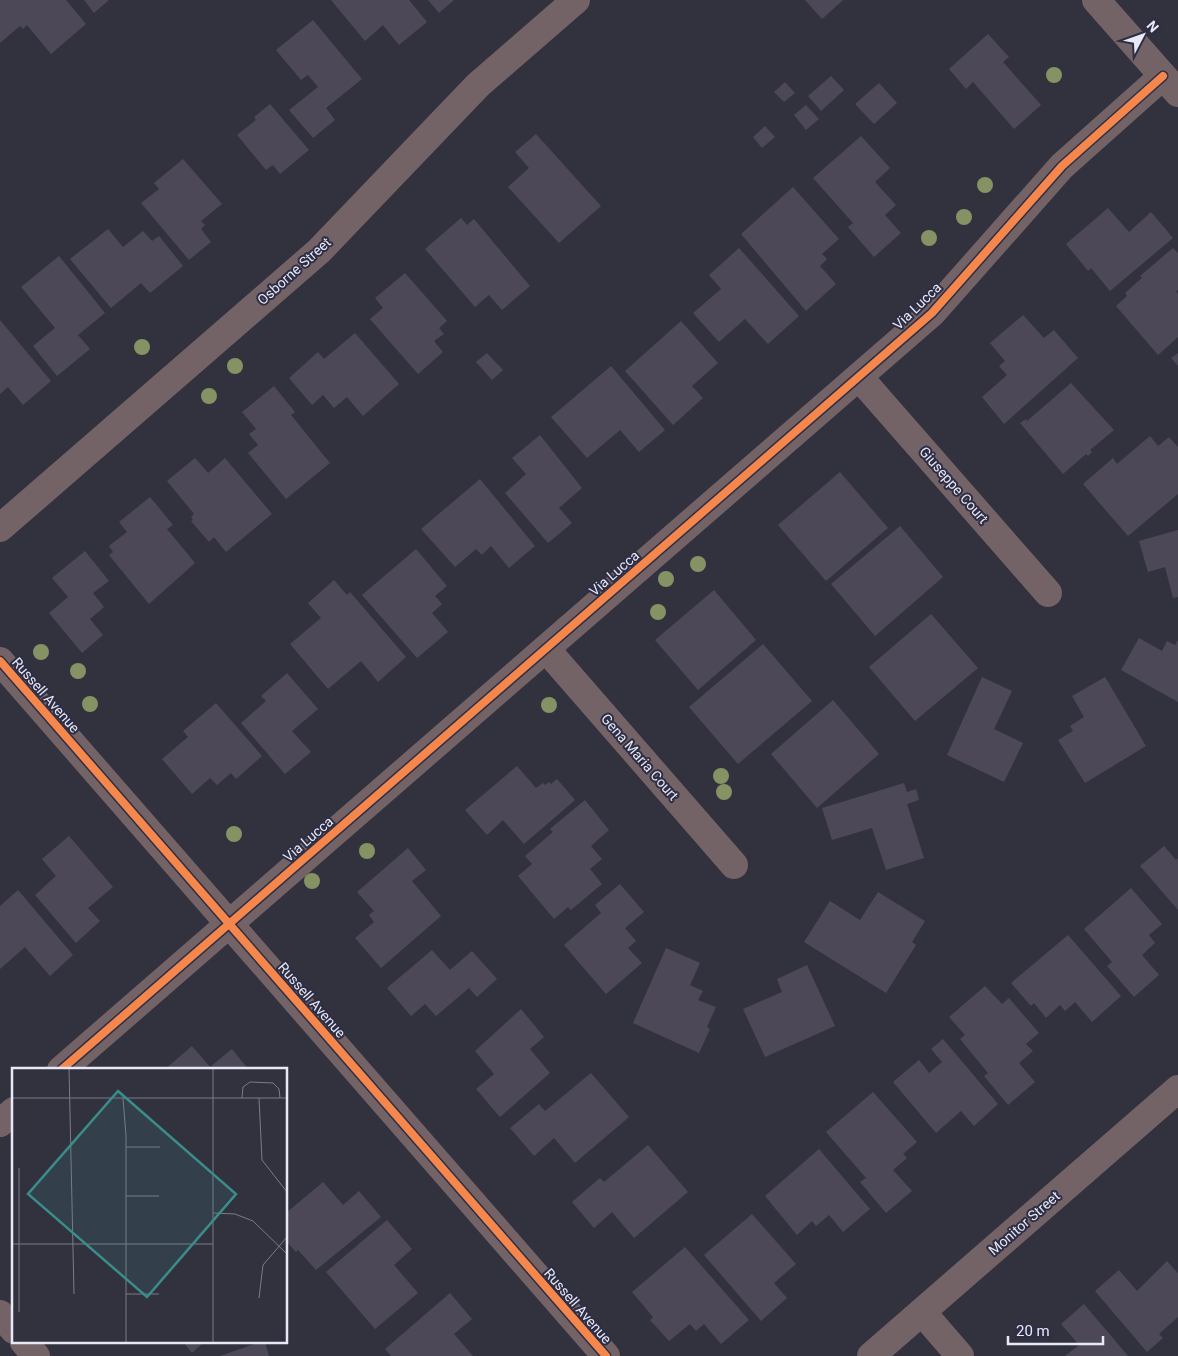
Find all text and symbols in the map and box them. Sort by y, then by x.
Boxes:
north arrow [1118,10,1168,60]
text: N [1144,17,1162,35]
street label: Osborne Street [254,234,334,308]
street label: Via Lucca [890,279,944,333]
street label: Giuseppe Court [916,443,992,527]
street label: Via Lucca [586,547,642,599]
street label: Russell Avenue [9,654,83,736]
street label: Gena Maria Court [598,710,682,804]
street label: Via Lucca [280,813,336,865]
street label: Russell Avenue [275,959,349,1041]
inset map [12,1068,288,1344]
street label: Monitor Street [985,1188,1063,1258]
street label: Russell Avenue [541,1265,615,1347]
scale bar [1008,1314,1103,1346]
text: 20 m [1016,1322,1050,1340]

